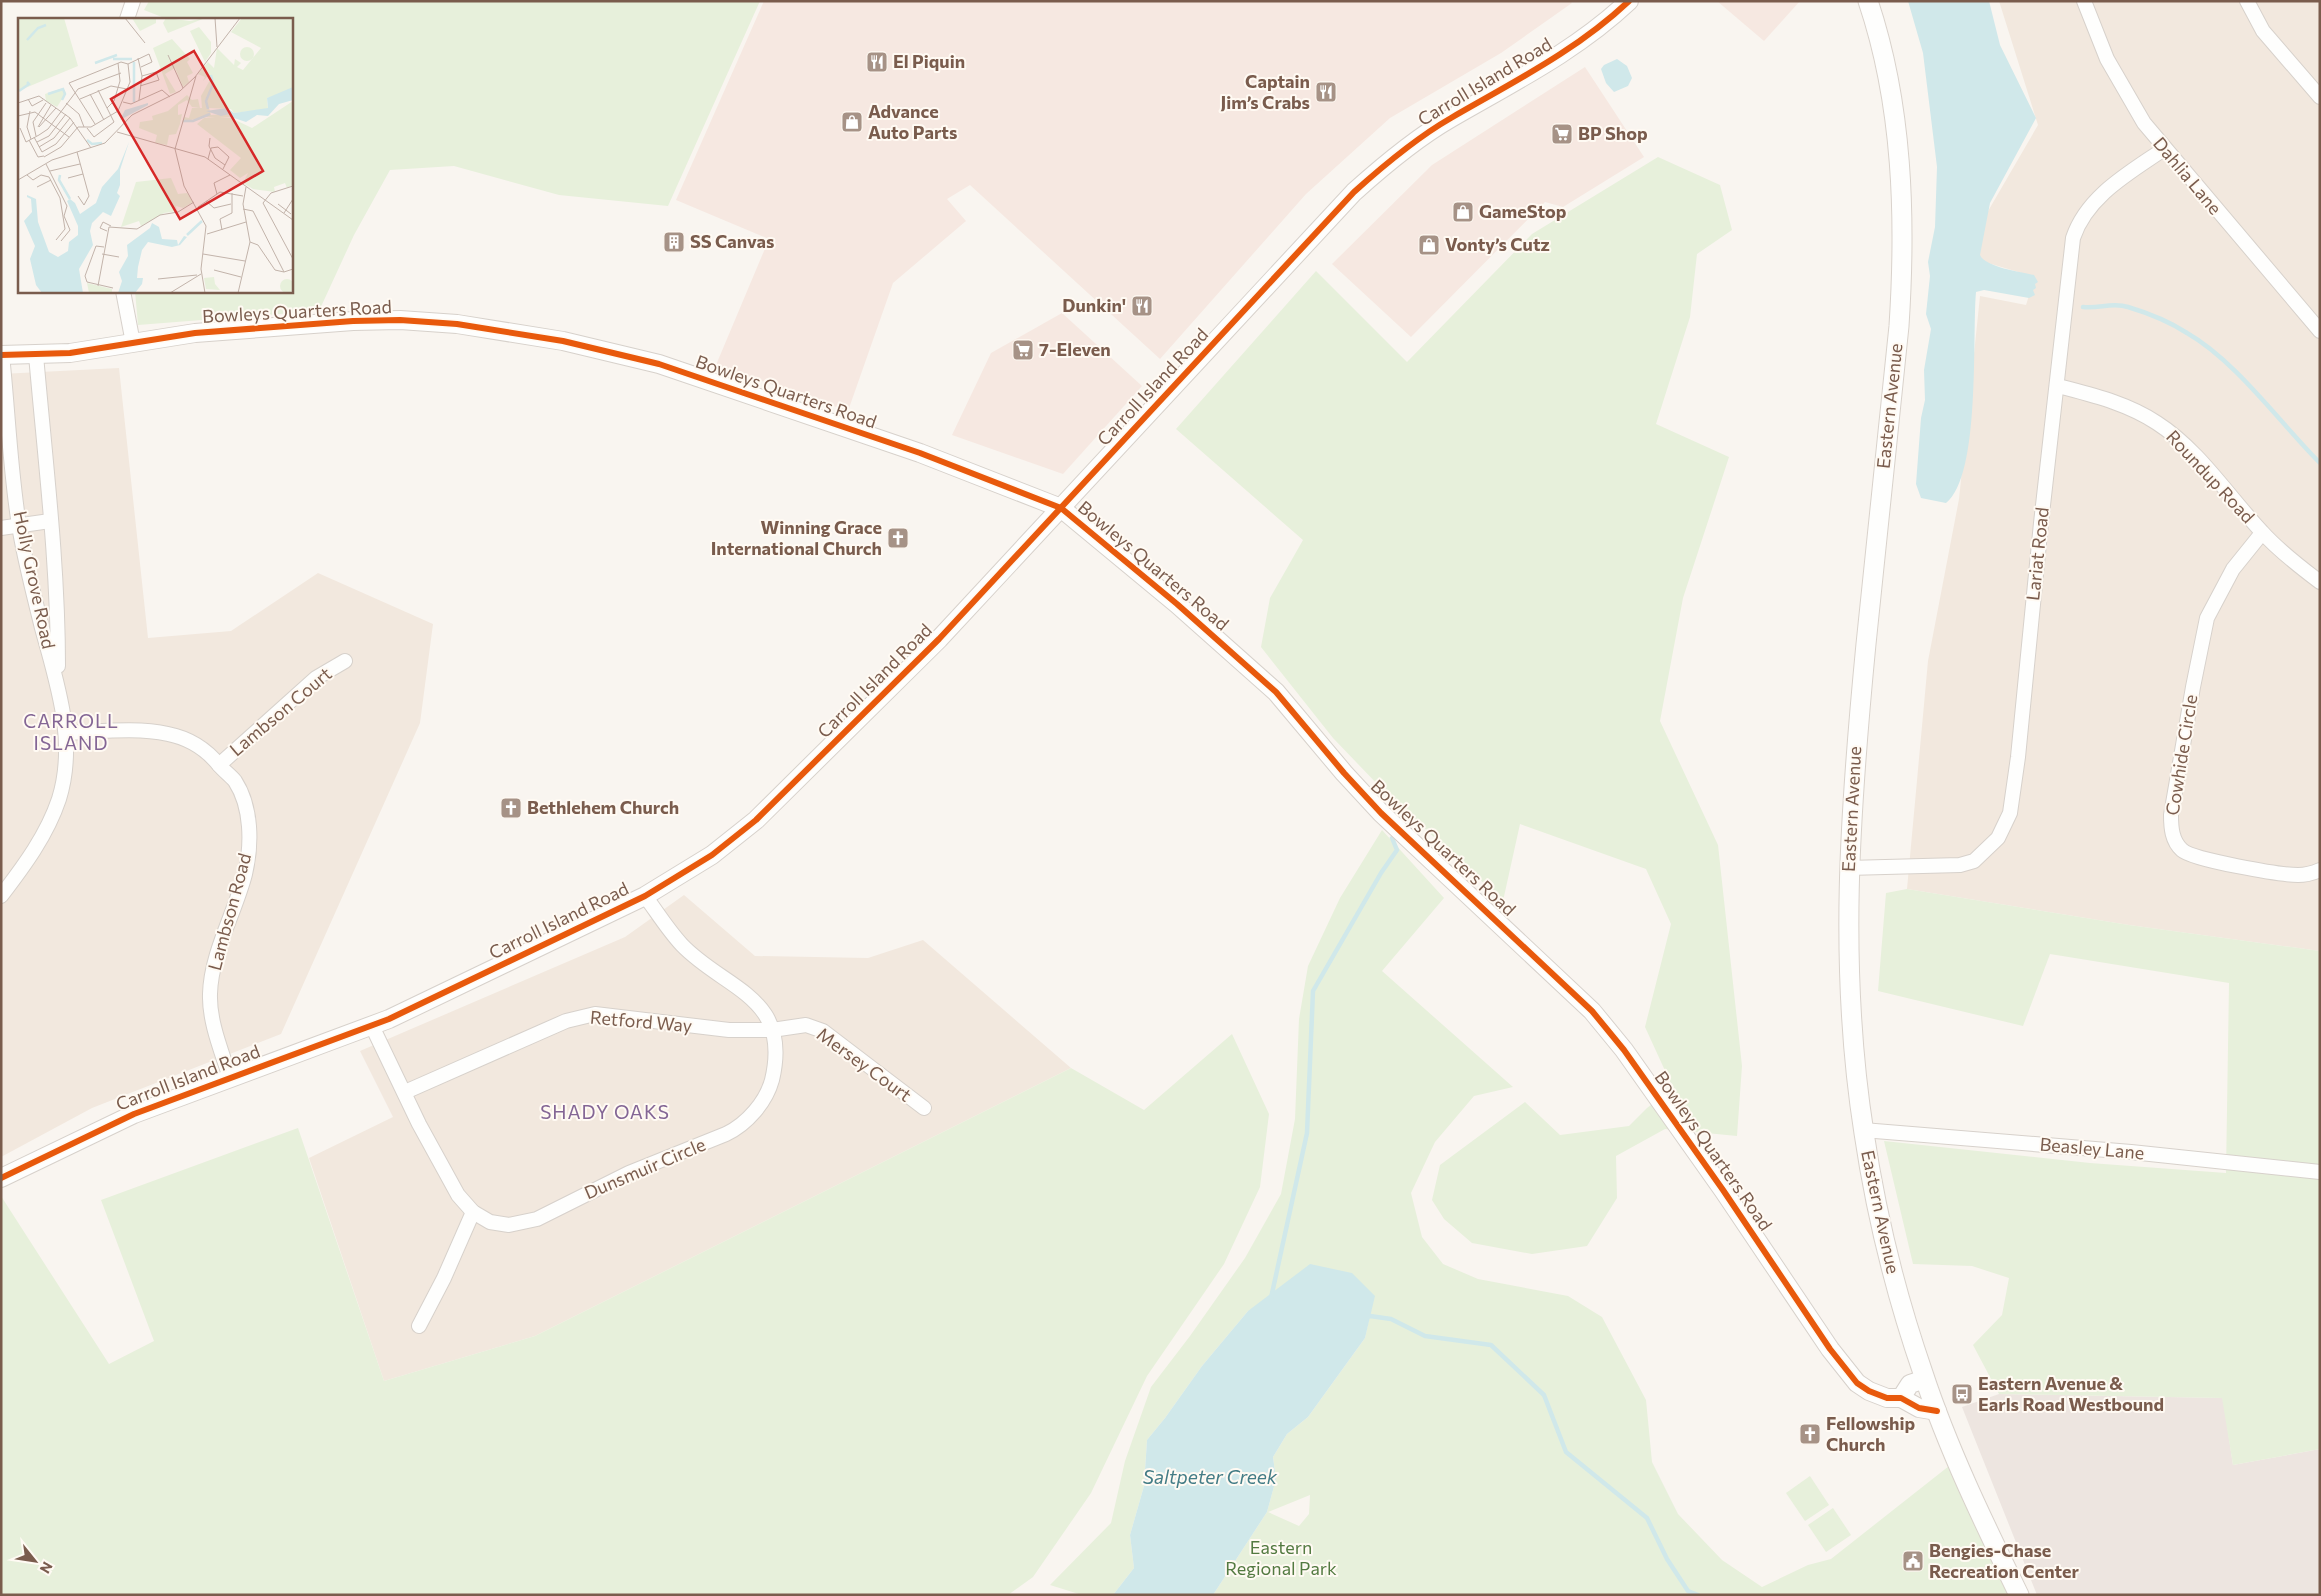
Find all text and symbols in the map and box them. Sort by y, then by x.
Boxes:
inset map [18,18,292,292]
street label: Carroll Island Road [1413,32,1556,130]
restaurant icon: El Piquin [865,50,889,74]
place label: El Piquin [893,50,965,72]
place label: Captain Jim’s Crabs [1220,70,1310,113]
restaurant icon: Captain Jim’s Crabs [1314,80,1338,104]
place label: Advance Auto Parts [868,100,957,143]
shop icon: Advance Auto Parts [840,110,864,134]
supermarket icon: BP Shop [1550,122,1574,146]
place label: BP Shop [1578,122,1648,144]
street label: Dahlia Lane [2149,132,2227,219]
shop icon: GameStop [1451,200,1475,224]
place label: GameStop [1479,200,1567,222]
building icon: SS Canvas [662,230,686,254]
place label: SS Canvas [690,230,775,252]
shop icon: Vonty’s Cutz [1417,233,1441,257]
place label: Vonty’s Cutz [1445,233,1550,255]
place label: Dunkin' [1062,294,1126,316]
restaurant icon: Dunkin' [1130,294,1154,318]
street label: Bowleys Quarters Road [202,295,392,327]
street label: Carroll Island Road [1092,323,1212,450]
supermarket icon: 7-Eleven [1011,338,1035,362]
place label: 7-Eleven [1039,338,1111,360]
street label: Eastern Avenue [1871,342,1907,470]
street label: Bowleys Quarters Road [693,350,880,432]
street label: Roundup Road [2162,425,2259,527]
street label: Bowleys Quarters Road [1074,496,1233,635]
street label: Lariat Road [2021,506,2053,602]
street label: Holly Grove Road [10,509,60,651]
place label: Winning Grace International Church [711,516,882,559]
church icon: Winning Grace International Church [886,526,910,550]
street label: Carroll Island Road [813,619,936,742]
street label: Lambson Court [225,662,336,760]
street label: Cowhide Circle [2161,693,2201,817]
district label: CARROLL ISLAND [23,709,119,754]
street label: Eastern Avenue [1837,745,1865,872]
street label: Bowleys Quarters Road [1367,774,1521,920]
church icon: Bethlehem Church [499,796,523,820]
place label: Bethlehem Church [527,796,679,818]
street label: Lambson Road [203,851,255,973]
street label: Carroll Island Road [485,877,632,963]
street label: Retford Way [589,1006,693,1036]
street label: Mersey Court [813,1023,916,1106]
street label: Carroll Island Road [112,1039,263,1115]
street label: Bowleys Quarters Road [1650,1066,1777,1234]
district label: SHADY OAKS [540,1100,670,1123]
street label: Beasley Lane [2039,1132,2145,1164]
street label: Dunsmuir Circle [581,1133,709,1204]
street label: Eastern Avenue [1857,1148,1905,1276]
place label: Eastern Avenue & Earls Road Westbound [1978,1372,2164,1415]
bus stop icon: Eastern Avenue & Earls Road Westbound [1950,1382,1974,1406]
place label: Fellowship Church [1826,1412,1915,1455]
church icon: Fellowship Church [1798,1422,1822,1446]
water label: Saltpeter Creek [1143,1465,1278,1488]
north arrow [10,1536,60,1586]
park label: Eastern Regional Park [1225,1536,1337,1579]
place label: Bengies-Chase Recreation Center [1929,1539,2080,1582]
public building icon: Bengies-Chase Recreation Center [1901,1549,1925,1573]
text: N [37,1559,57,1577]

